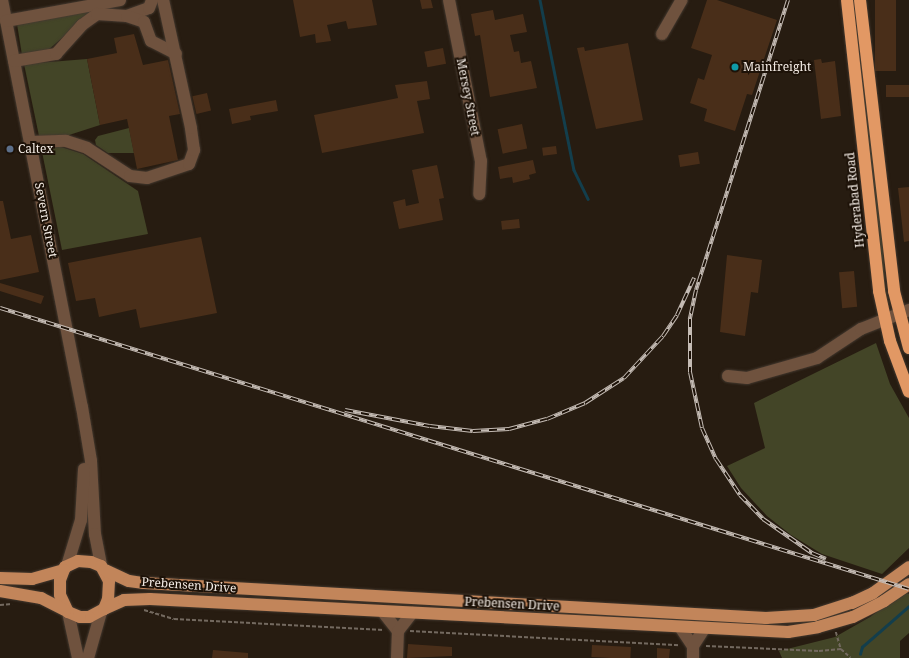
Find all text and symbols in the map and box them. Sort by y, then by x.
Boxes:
street label: Mersey Street [453,57,483,137]
place label: Mainfreight [743,60,811,74]
marker: Mainfreight [730,62,740,72]
place label: Caltex [18,142,53,156]
marker: Caltex [5,144,15,154]
street label: Hyderabad Road [843,152,867,248]
street label: Severn Street [32,181,60,259]
street label: Prebensen Drive [141,574,237,596]
street label: Prebensen Drive [464,594,560,614]

